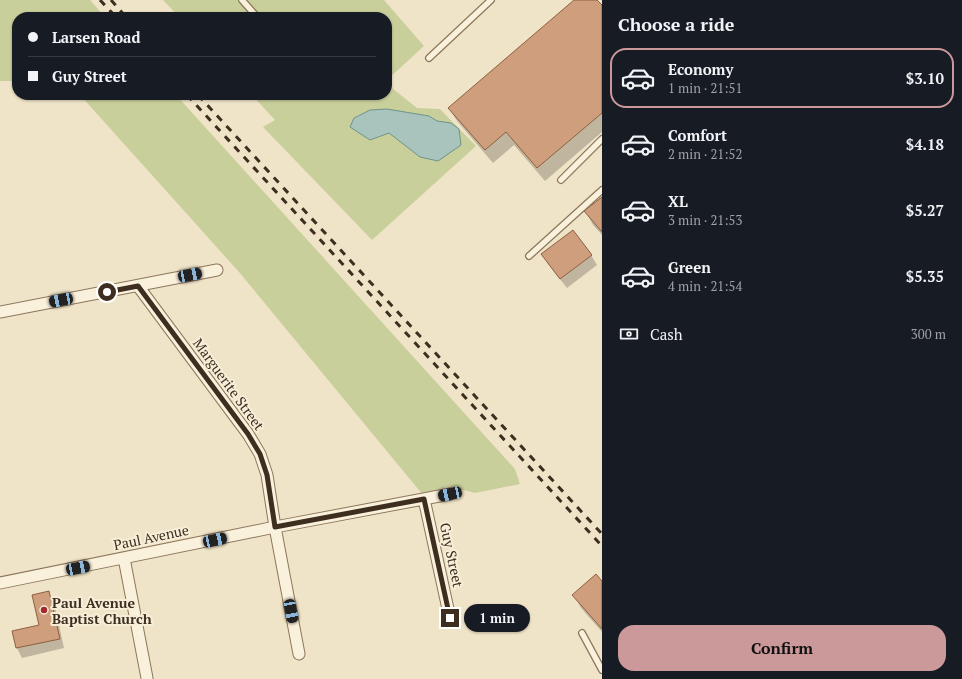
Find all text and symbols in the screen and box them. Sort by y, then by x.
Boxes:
text: Choose a ride [618,12,734,36]
text: Larsen Road [52,27,140,47]
text: Economy [668,59,733,79]
icon: car [620,60,656,96]
text: Guy Street [52,66,127,86]
text: $3.10 [906,68,944,88]
text: 1 min · 21:51 [668,79,742,97]
text: Comfort [668,125,727,145]
icon: car [620,126,656,162]
text: $4.18 [906,134,944,154]
text: 2 min · 21:52 [668,145,742,163]
text: XL [668,191,688,211]
icon: car [620,192,656,228]
text: $5.27 [906,200,944,220]
text: 3 min · 21:53 [668,211,742,229]
text: Green [668,257,711,277]
icon: car [620,258,656,294]
text: $5.35 [906,266,944,286]
car [177,267,203,283]
text: 4 min · 21:54 [668,277,742,295]
route start [98,283,116,301]
car [48,292,74,308]
icon: cash [618,323,640,345]
text: Cash [650,324,683,344]
text: 300 m [911,325,946,343]
street label: Marguerite Street [189,334,269,435]
car [437,486,463,502]
street label: Paul Avenue [112,520,190,554]
street label: Guy Street [436,521,468,590]
car [202,532,228,548]
car [65,560,91,576]
place label: Paul Avenue Baptist Church [52,593,152,628]
car [283,598,299,624]
callout: 1 min [464,604,530,632]
marker: Paul Avenue Baptist Church [39,605,49,615]
route end [441,609,459,627]
text: 1 min [479,609,515,627]
button: Confirm [618,625,946,671]

